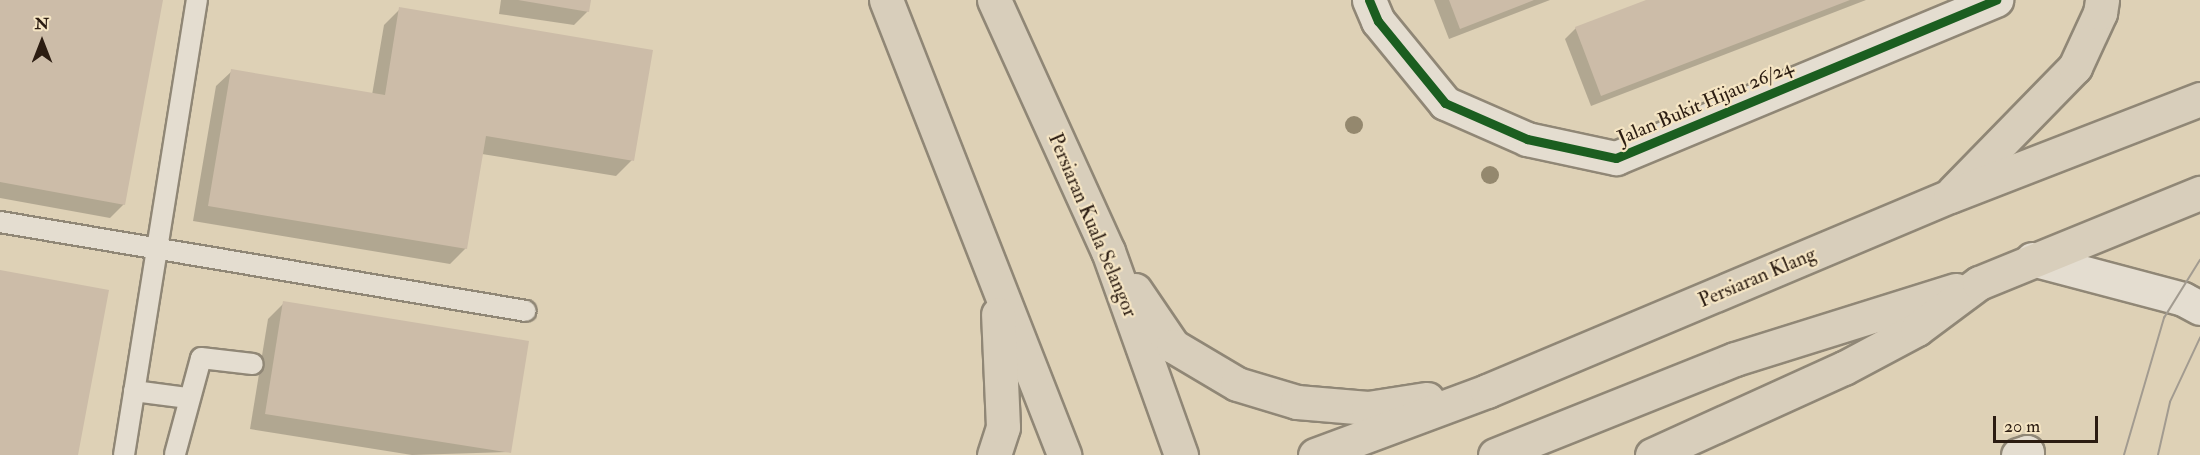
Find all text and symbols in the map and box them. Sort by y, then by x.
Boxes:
north arrow [12,12,72,72]
text: N [35,14,49,34]
street label: Jalan Bukit Hijau 26/24 [1614,54,1796,150]
street label: Persiaran Kuala Selangor [1043,129,1143,321]
street label: Persiaran Klang [1695,242,1819,312]
scale bar [1996,404,2101,442]
text: 20 m [2004,415,2040,438]

